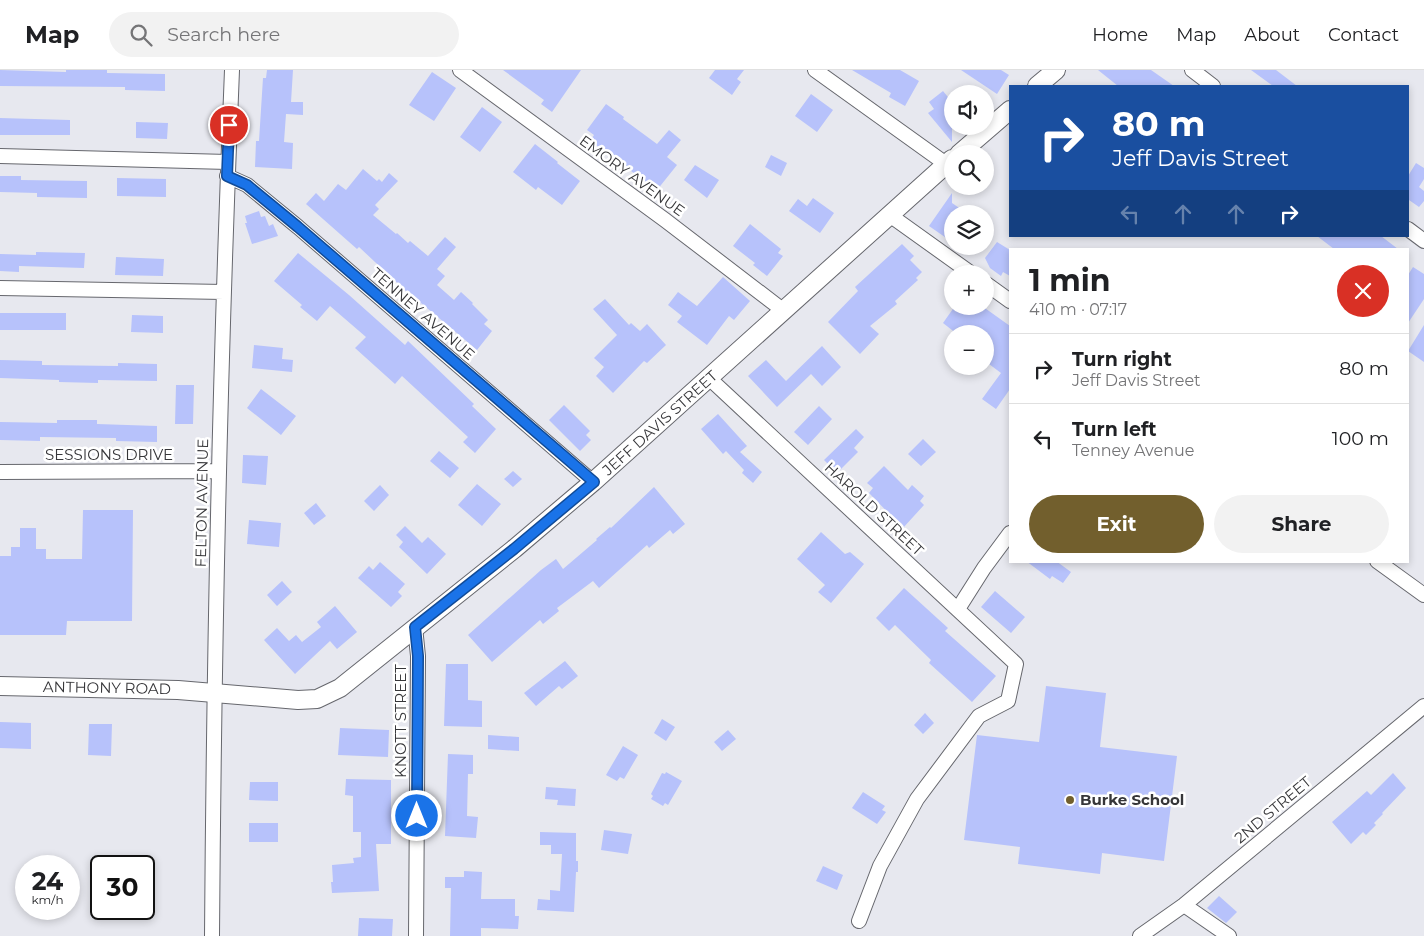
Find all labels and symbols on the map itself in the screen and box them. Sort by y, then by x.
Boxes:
pin [208,104,250,146]
street label: EMORY AVENUE [576,131,689,220]
street label: TENNEY AVENUE [368,263,479,364]
street label: JEFF DAVIS STREET [598,366,721,480]
street label: FELTON AVENUE [191,438,212,568]
street label: SESSIONS DRIVE [45,445,173,464]
street label: HAROLD STREET [821,458,928,560]
street label: KNOTT STREET [391,664,410,778]
street label: ANTHONY ROAD [43,677,171,698]
street label: 2ND STREET [1230,772,1315,847]
position arrow [390,789,442,841]
place label: Burke School [1080,790,1184,809]
marker: Burke School [1064,794,1076,806]
speed limit sign: 30 [90,855,155,920]

